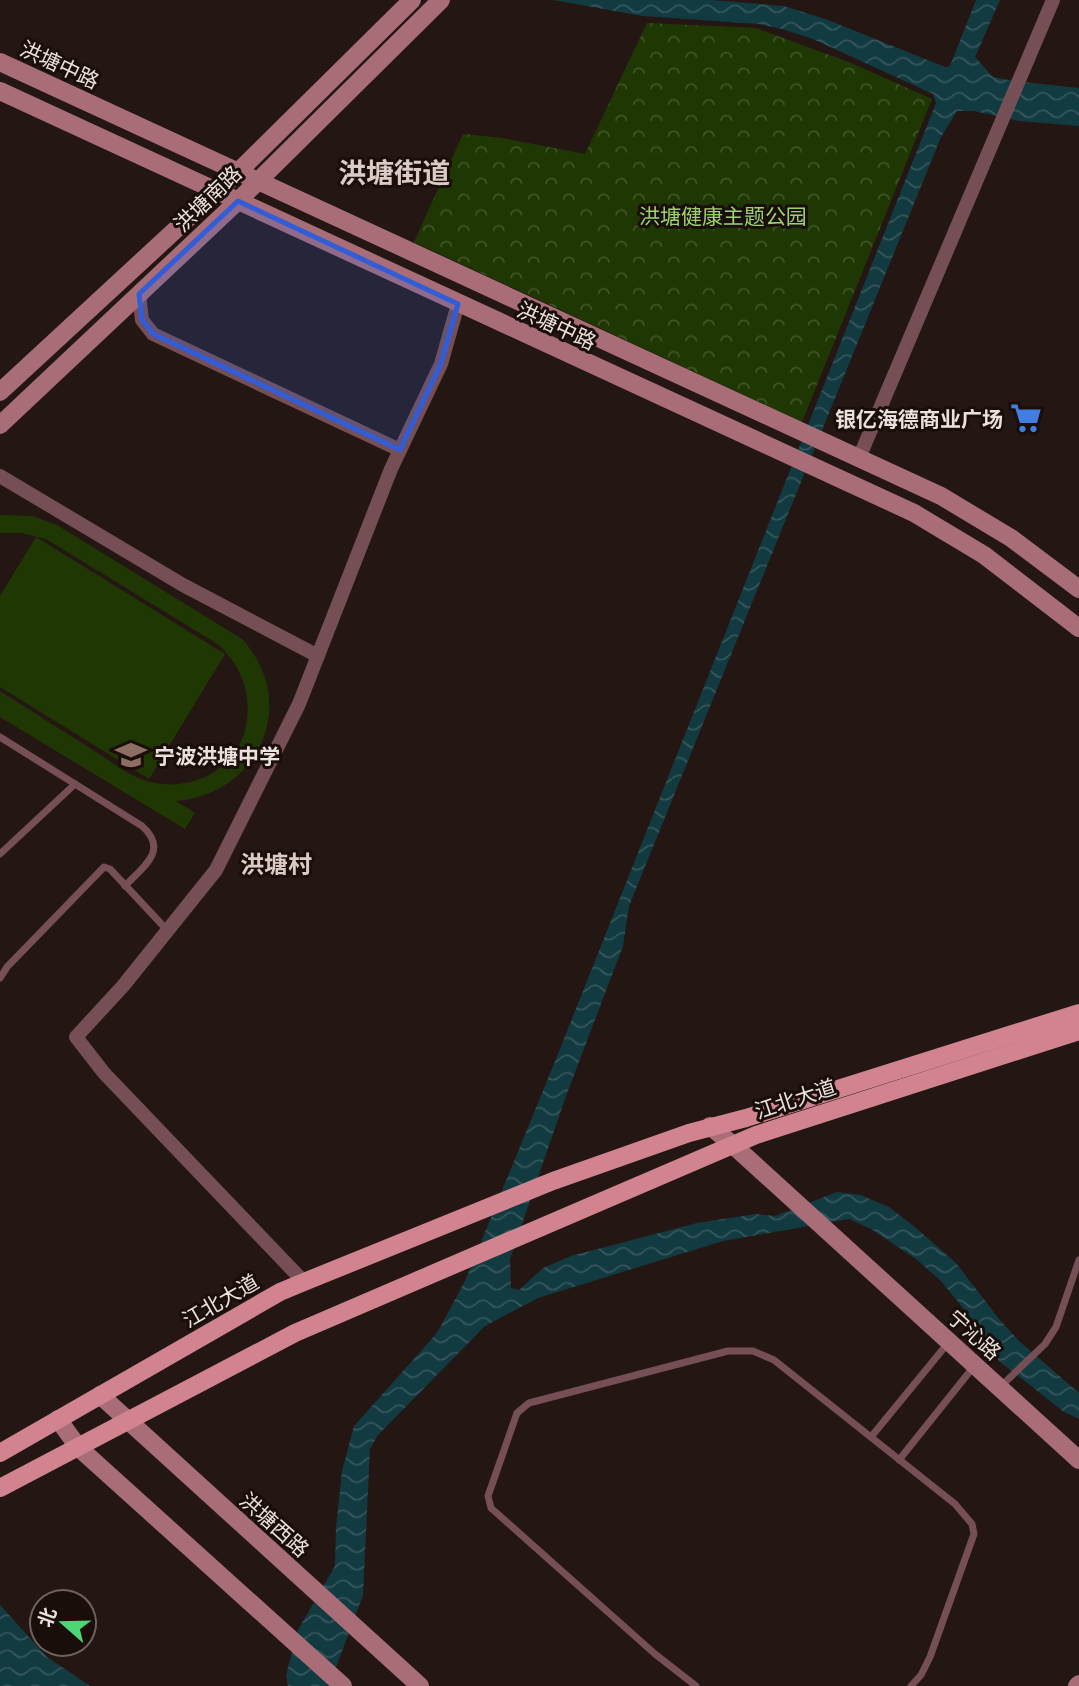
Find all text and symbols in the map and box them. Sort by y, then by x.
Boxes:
street label: 洪塘中路 [17,35,103,93]
district label: 洪塘街道 [338,155,450,189]
street label: 洪塘南路 [168,160,246,236]
park label: 洪塘健康主题公园 [639,203,807,228]
street label: 洪塘中路 [514,296,600,354]
supermarket icon: 银亿海德商业广场 [1009,401,1043,435]
place label: 银亿海德商业广场 [835,406,1003,431]
school or university icon: 宁波洪塘中学 [114,738,148,772]
place label: 宁波洪塘中学 [154,743,280,768]
district label: 洪塘村 [240,849,312,878]
street label: 江北大道 [751,1073,839,1123]
street label: 江北大道 [177,1268,263,1332]
street label: 宁沁路 [943,1304,1007,1364]
street label: 洪塘西路 [235,1487,315,1561]
north arrow [28,1588,98,1658]
text: 北 [32,1604,61,1630]

